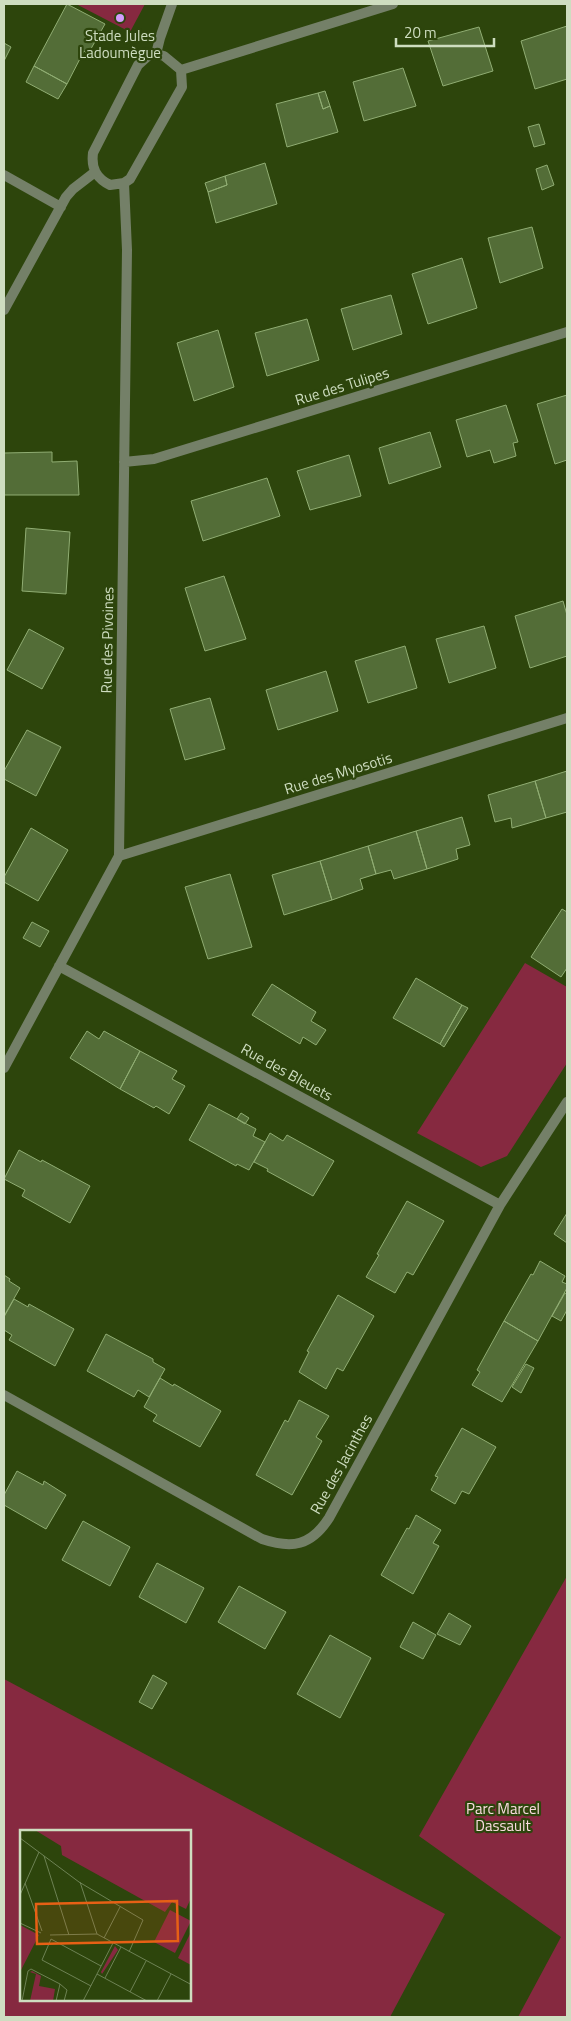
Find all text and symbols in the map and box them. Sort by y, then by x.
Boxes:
marker: Stade Jules Ladoumègue [114,12,126,24]
scale bar [396,15,494,47]
text: 20 m [404,21,437,44]
place label: Stade Jules Ladoumègue [79,24,161,64]
street label: Rue des Tulipes [292,361,392,411]
street label: Rue des Pivoines [95,586,119,694]
street label: Rue des Myosotis [281,746,395,800]
street label: Rue des Bleuets [237,1037,337,1107]
street label: Rue des Jacinthes [304,1410,378,1518]
park label: Parc Marcel Dassault [466,1797,540,1837]
inset map [20,1830,191,2001]

